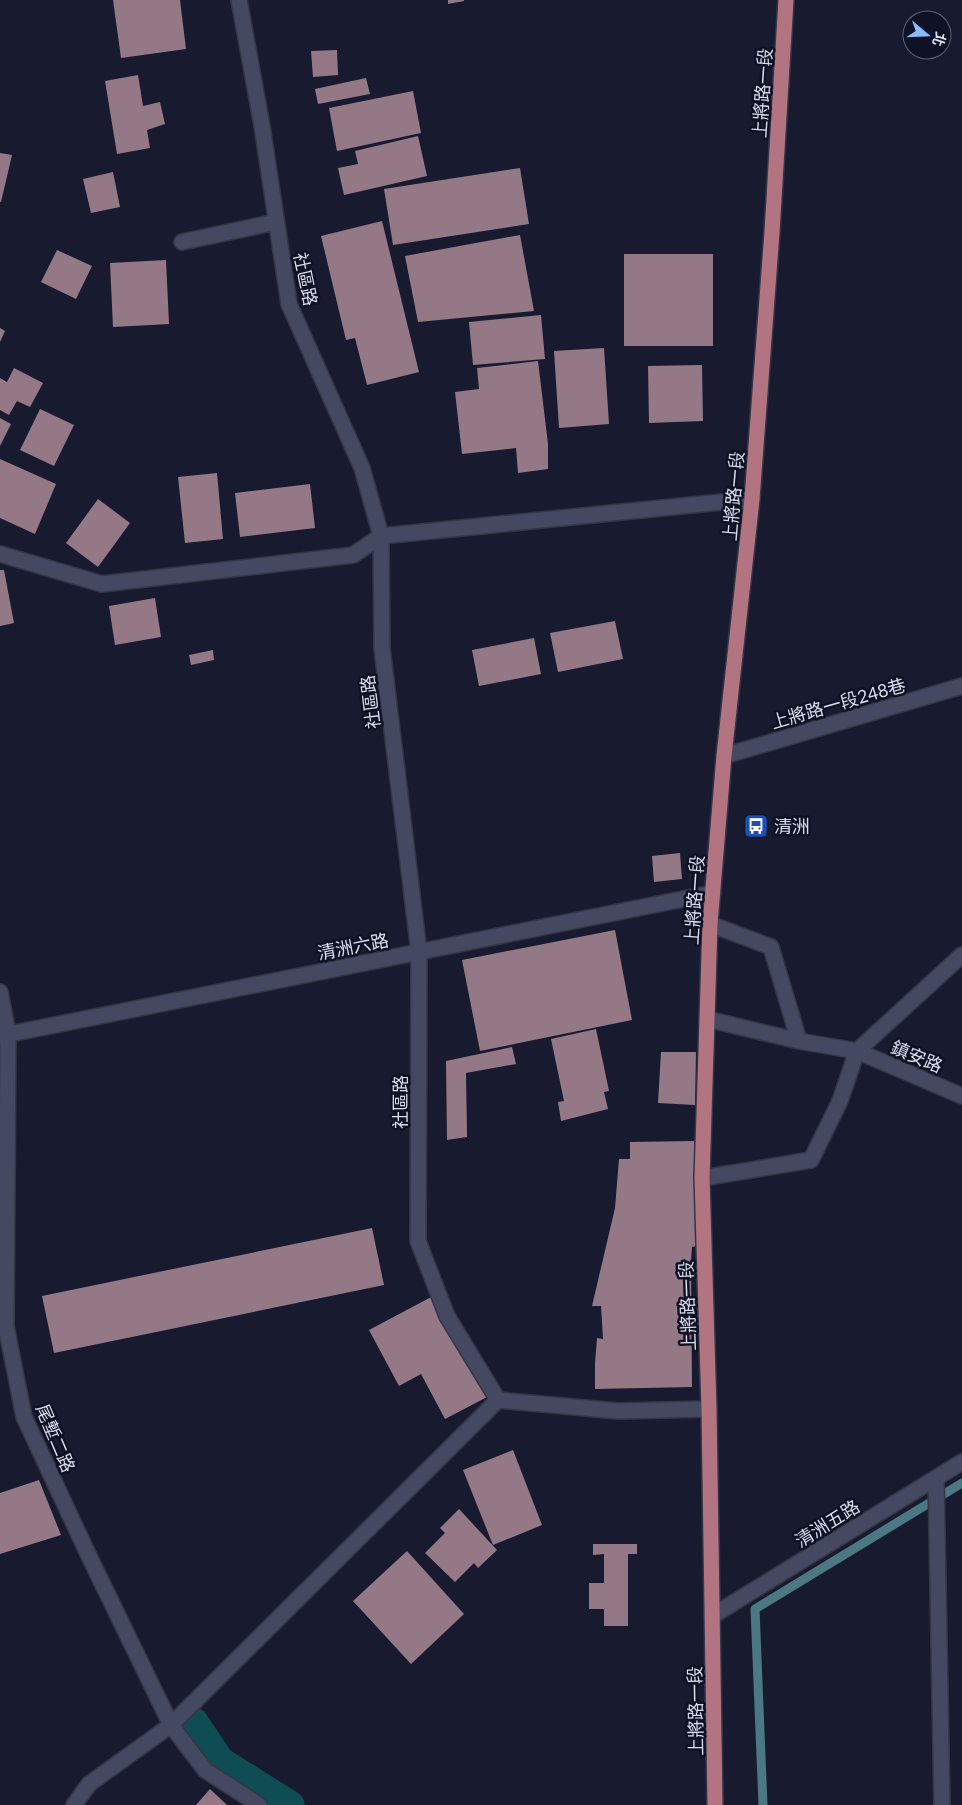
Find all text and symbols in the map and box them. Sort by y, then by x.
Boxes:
north arrow [902,10,952,60]
text: 北 [929,30,950,49]
street label: 上將路一段 [748,47,776,139]
street label: 社區路 [290,250,322,308]
street label: 上將路一段 [718,450,748,542]
street label: 上將路一段248巷 [768,673,908,733]
street label: 社區路 [356,674,384,730]
bus stop icon: 清洲 [743,813,769,839]
place label: 清洲 [774,815,810,837]
street label: 上將路一段 [680,854,708,946]
street label: 清洲六路 [316,928,390,964]
street label: 鎮安路 [888,1035,946,1077]
street label: 社區路 [389,1075,411,1129]
street label: 上將路一段 [674,1261,700,1351]
street label: 尾塹二路 [32,1401,80,1475]
street label: 清洲五路 [791,1495,863,1551]
street label: 上將路一段 [683,1666,707,1756]

